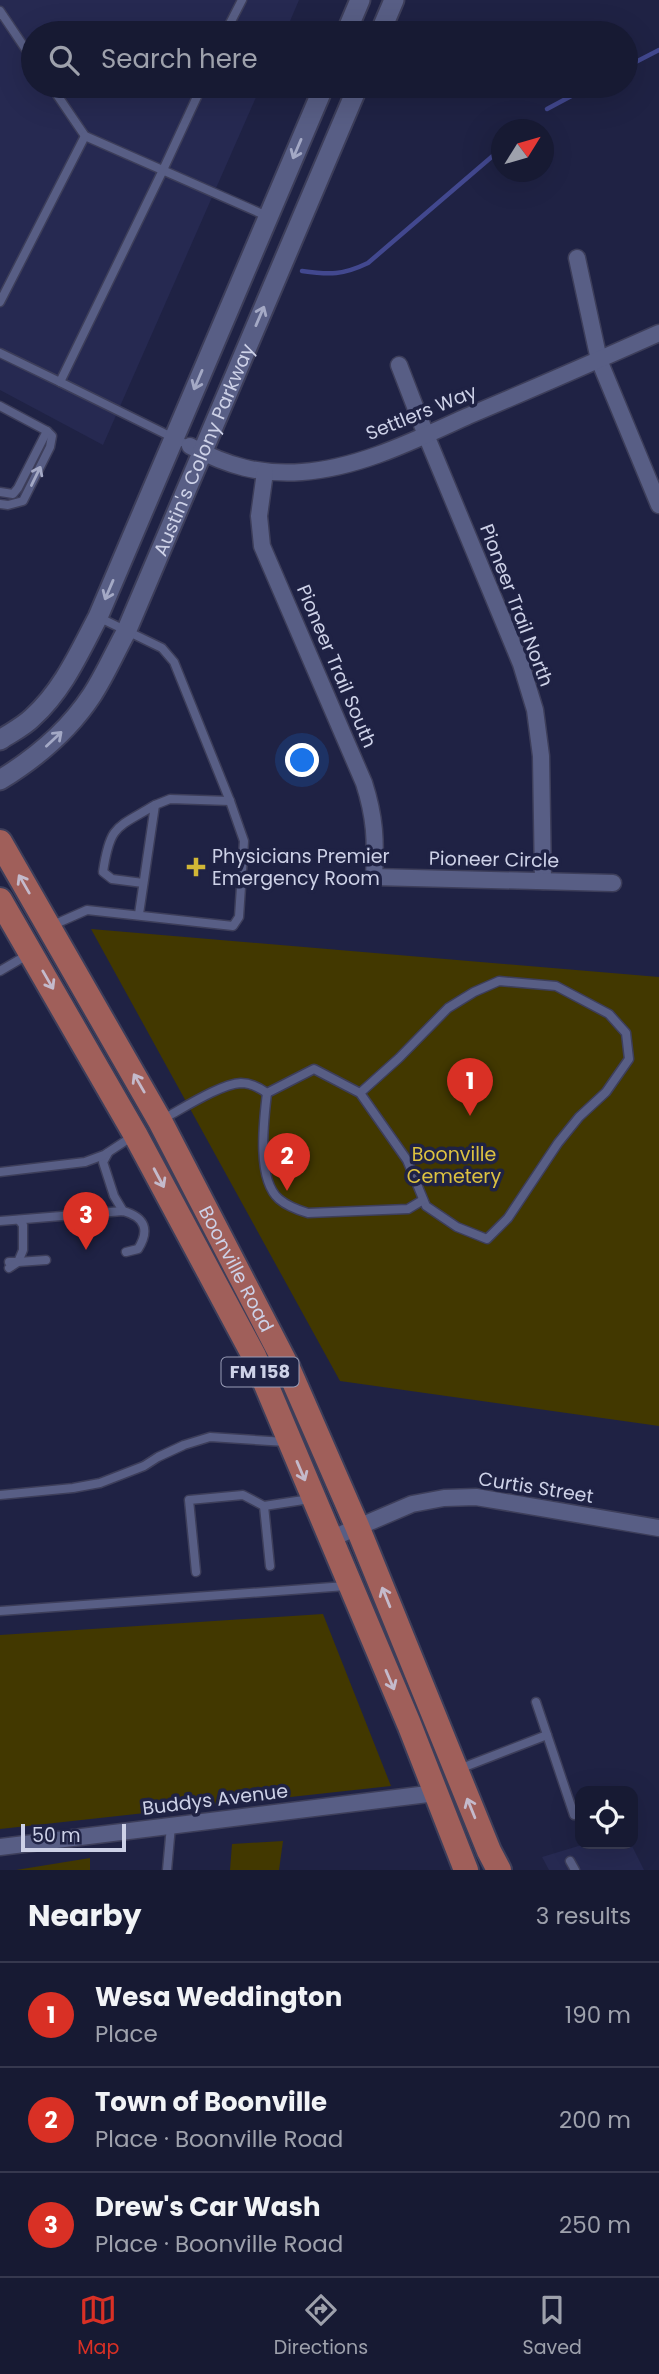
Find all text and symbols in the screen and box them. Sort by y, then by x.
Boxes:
search box [21,21,638,98]
icon: search [45,41,83,79]
text: Search here [101,41,258,77]
north arrow [491,119,554,182]
one-way arrow [290,137,303,159]
one-way arrow [254,306,267,327]
street label: Austin's Colony Parkway [147,339,261,560]
one-way arrow [191,369,204,391]
street label: Settlers Way [362,378,481,447]
one-way arrow [29,466,43,487]
street label: Pioneer Trail North [473,520,560,690]
one-way arrow [102,578,115,600]
street label: Pioneer Trail South [290,580,383,752]
one-way arrow [45,730,62,747]
your location [285,743,319,777]
place label: Physicians Premier Emergency Room [212,843,390,892]
street label: Pioneer Circle [429,845,559,874]
marker: Physicians Premier Emergency Room [186,857,206,877]
one-way arrow [17,875,31,895]
one-way arrow [41,969,55,989]
pin: 1 [447,1058,493,1116]
one-way arrow [132,1074,146,1094]
pin: 2 [264,1133,310,1191]
park label: Boonville Cemetery [407,1141,501,1190]
one-way arrow [153,1167,166,1188]
pin: 3 [63,1192,109,1250]
street label: Boonville Road [192,1201,280,1337]
road number: FM 158 [222,1358,298,1386]
one-way arrow [296,1459,309,1481]
street label: Curtis Street [476,1465,595,1510]
one-way arrow [378,1587,391,1608]
one-way arrow [384,1669,397,1690]
street label: Buddys Avenue [141,1777,289,1822]
map controls [575,1786,638,1849]
button: locate [575,1786,638,1849]
one-way arrow [464,1797,477,1819]
scale bar [21,1821,126,1853]
text: 50 m [32,1822,81,1849]
text: Nearby [28,1894,142,1937]
text: 3 results [536,1900,631,1932]
text: Wesa Weddington [95,1979,342,2015]
text: 1 [47,1999,55,2031]
text: 190 m [565,1999,631,2031]
text: Place [95,2018,158,2050]
text: Town of Boonville [95,2084,327,2120]
text: 2 [44,2104,58,2136]
text: 200 m [559,2104,631,2136]
text: Place · Boonville Road [95,2123,343,2155]
text: Drew's Car Wash [95,2189,320,2225]
text: 3 [44,2209,58,2241]
text: 250 m [559,2209,631,2241]
text: Place · Boonville Road [95,2228,343,2260]
tab: Map [77,2291,119,2362]
tab: Directions [274,2291,368,2362]
tab: Saved [523,2291,582,2362]

